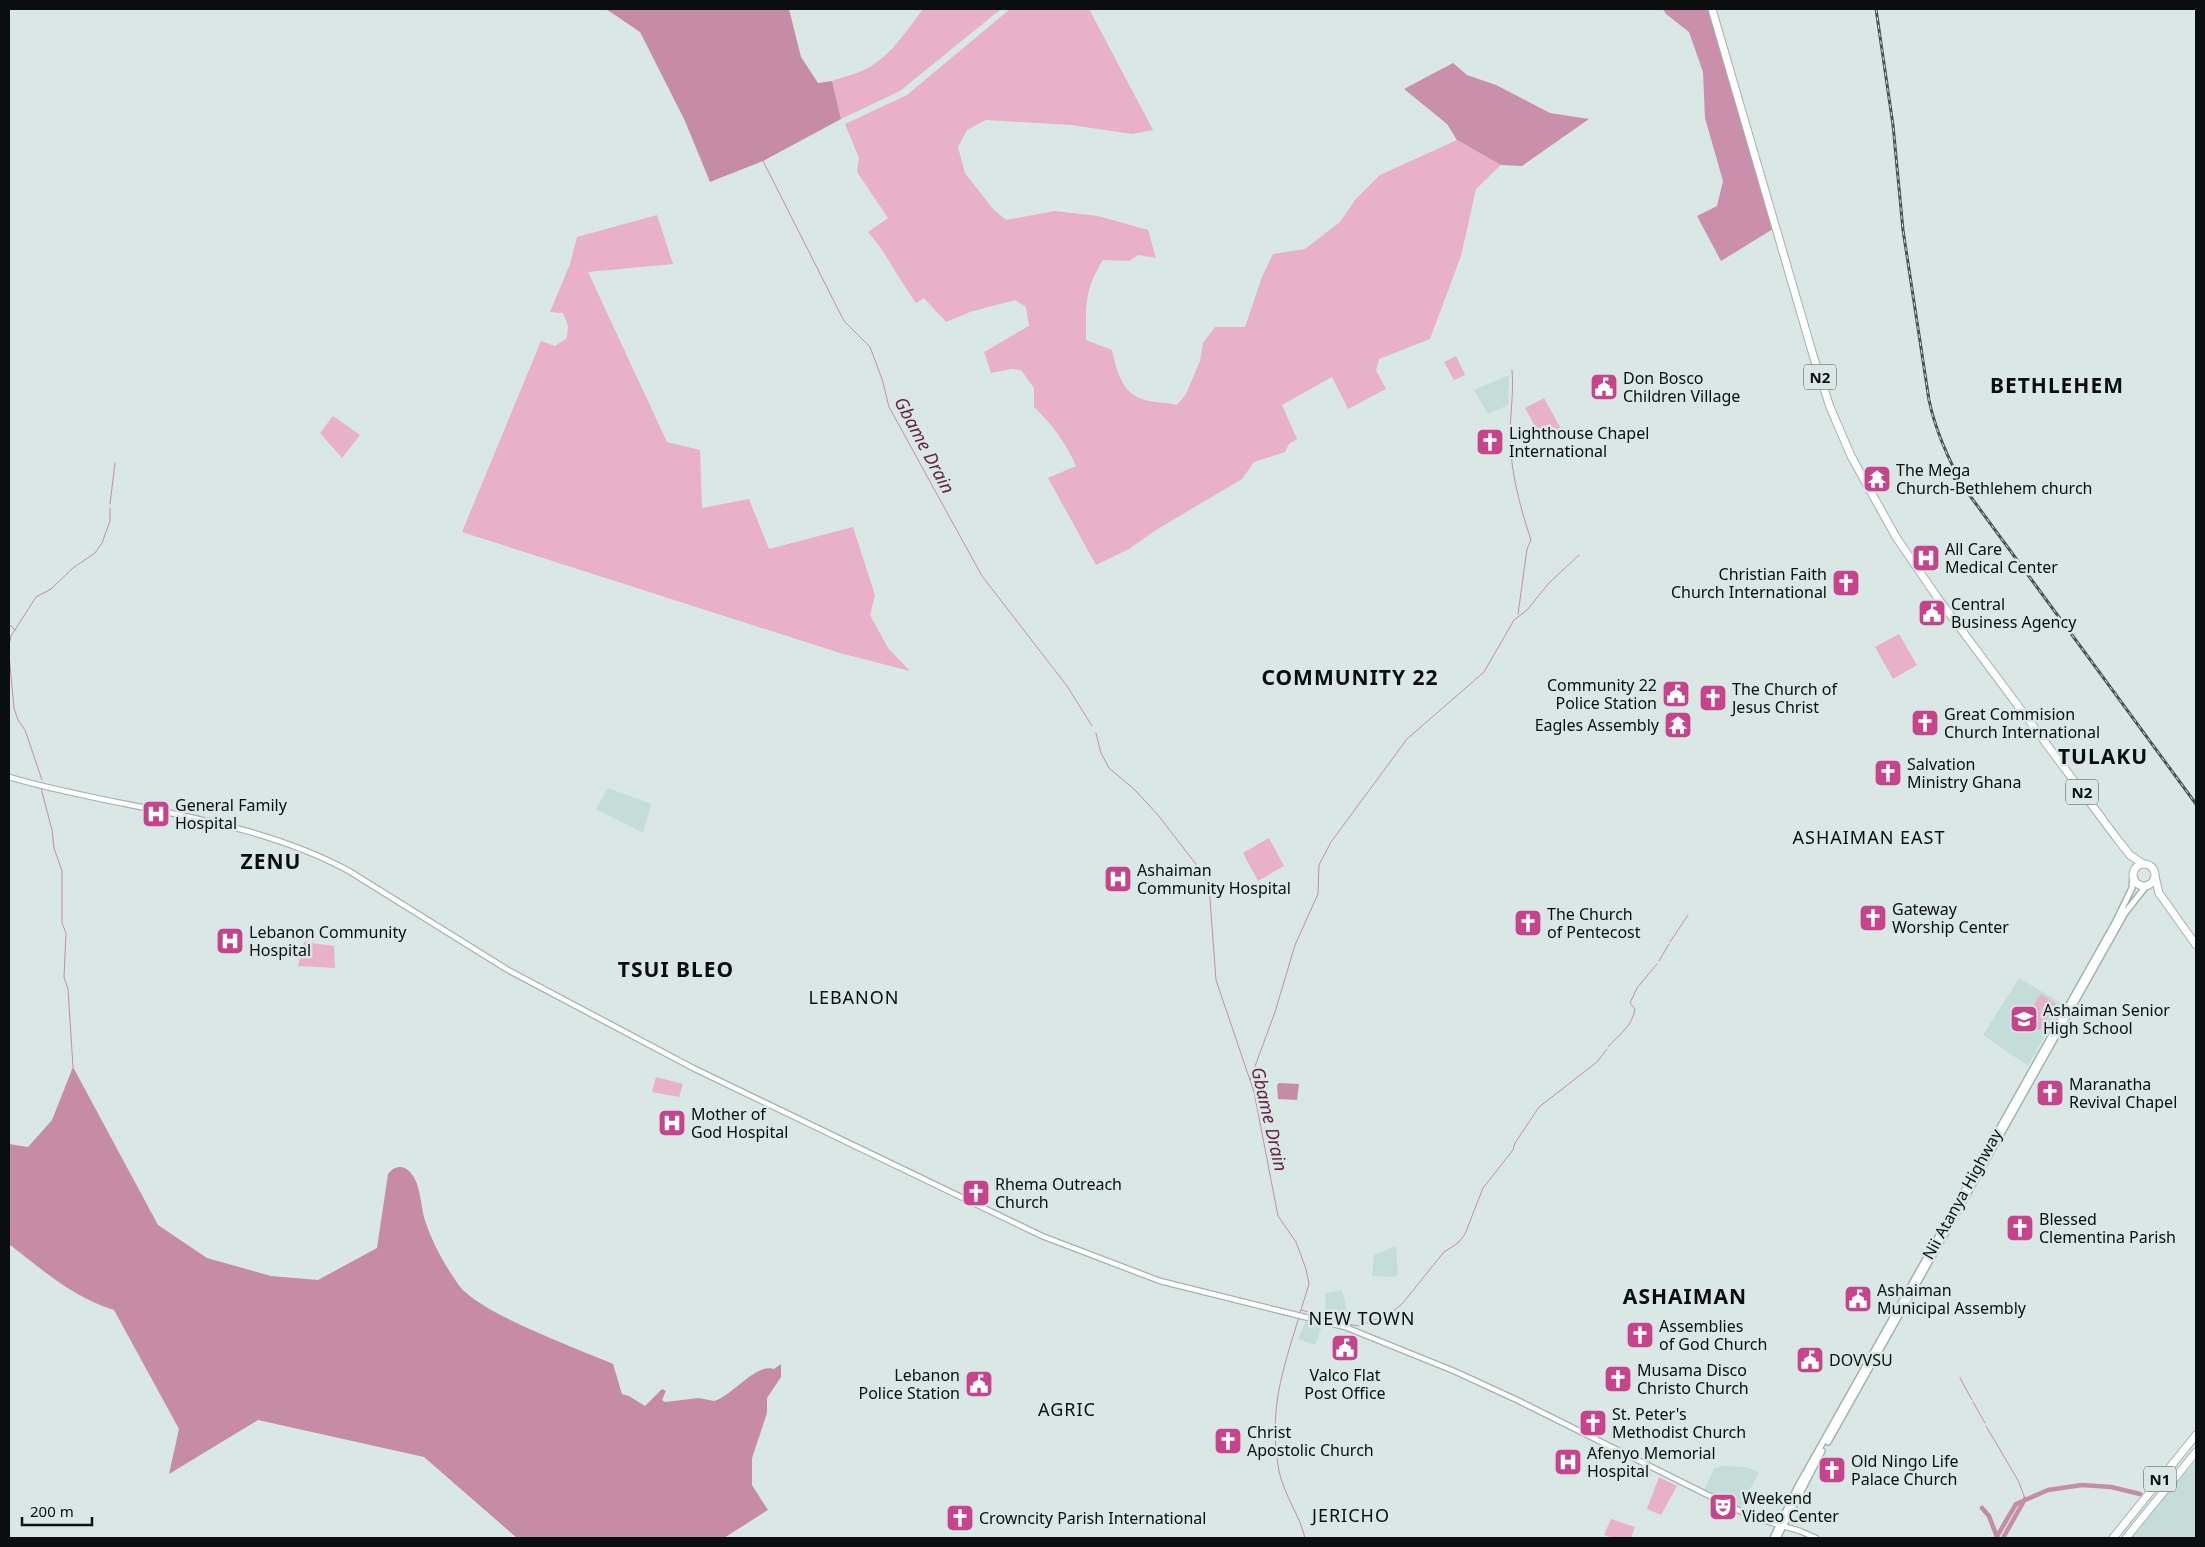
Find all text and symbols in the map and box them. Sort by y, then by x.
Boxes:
road number: N2 [1804,364,1836,390]
place label: Don Bosco Children Village [1623,367,1740,407]
district label: BETHLEHEM [1990,371,2124,399]
public building icon: Don Bosco Children Village [1589,372,1619,402]
water label: Gbame Drain [889,392,961,498]
place label: Lighthouse Chapel International [1509,422,1649,462]
church icon: Lighthouse Chapel International [1475,427,1505,457]
place label: The Mega Church-Bethlehem church [1896,459,2092,499]
temple icon: The Mega Church-Bethlehem church [1862,464,1892,494]
place label: All Care Medical Center [1945,538,2058,578]
hospital icon: All Care Medical Center [1911,543,1941,573]
place label: Christian Faith Church International [1671,563,1827,603]
church icon: Christian Faith Church International [1831,568,1861,598]
place label: Central Business Agency [1951,593,2077,633]
public building icon: Central Business Agency [1917,598,1947,628]
district label: COMMUNITY 22 [1261,663,1439,691]
place label: Community 22 Police Station [1547,674,1657,714]
place label: The Church of Jesus Christ [1730,678,1839,718]
public building icon: Community 22 Police Station [1661,679,1691,709]
church icon: The Church of Jesus Christ [1698,683,1728,713]
place label: Great Commision Church International [1944,703,2100,743]
church icon: Great Commision Church International [1910,708,1940,738]
temple icon: Eagles Assembly [1663,710,1693,740]
place label: Eagles Assembly [1535,714,1660,736]
district label: TULAKU [2058,742,2148,770]
place label: Salvation Ministry Ghana [1907,753,2021,793]
church icon: Salvation Ministry Ghana [1873,758,1903,788]
road number: N2 [2066,780,2098,804]
place label: General Family Hospital [175,794,288,834]
hospital icon: General Family Hospital [141,799,171,829]
district label: ASHAIMAN EAST [1793,825,1945,849]
district label: ZENU [241,847,301,875]
place label: Ashaiman Community Hospital [1137,859,1291,899]
hospital icon: Ashaiman Community Hospital [1103,864,1133,894]
place label: Gateway Worship Center [1892,898,2009,938]
place label: The Church of Pentecost [1547,903,1641,943]
church icon: Gateway Worship Center [1858,903,1888,933]
church icon: The Church of Pentecost [1513,908,1543,938]
place label: Lebanon Community Hospital [249,921,407,961]
hospital icon: Lebanon Community Hospital [215,926,245,956]
district label: TSUI BLEO [618,955,734,983]
district label: LEBANON [808,985,900,1009]
place label: Ashaiman Senior High School [2043,999,2170,1039]
school or university icon: Ashaiman Senior High School [2009,1004,2039,1034]
water label: Gbame Drain [1246,1064,1294,1174]
place label: Maranatha Revival Chapel [2069,1073,2177,1113]
church icon: Maranatha Revival Chapel [2035,1078,2065,1108]
place label: Mother of God Hospital [691,1103,788,1143]
hospital icon: Mother of God Hospital [657,1108,687,1138]
street label: Nii Atanya Highway [1917,1124,2007,1263]
place label: Rhema Outreach Church [995,1173,1122,1213]
church icon: Rhema Outreach Church [961,1178,991,1208]
place label: Blessed Clementina Parish [2039,1208,2176,1248]
church icon: Blessed Clementina Parish [2005,1213,2035,1243]
place label: Ashaiman Municipal Assembly [1877,1279,2027,1319]
district label: ASHAIMAN [1623,1282,1747,1310]
public building icon: Ashaiman Municipal Assembly [1843,1284,1873,1314]
district label: NEW TOWN [1308,1306,1416,1330]
place label: Assemblies of God Church [1659,1315,1767,1355]
church icon: Assemblies of God Church [1625,1320,1655,1350]
public building icon: Valco Flat Post Office [1330,1333,1360,1363]
public building icon: DOVVSU [1795,1345,1825,1375]
place label: DOVVSU [1829,1349,1893,1371]
place label: Musama Disco Christo Church [1637,1359,1749,1399]
place label: Lebanon Police Station [859,1364,960,1404]
place label: Valco Flat Post Office [1304,1364,1386,1404]
church icon: Musama Disco Christo Church [1603,1364,1633,1394]
public building icon: Lebanon Police Station [964,1369,994,1399]
district label: AGRIC [1038,1397,1096,1421]
place label: St. Peter's Methodist Church [1612,1403,1746,1443]
church icon: St. Peter's Methodist Church [1578,1408,1608,1438]
place label: Christ Apostolic Church [1247,1421,1374,1461]
church icon: Christ Apostolic Church [1213,1426,1243,1456]
place label: Afenyo Memorial Hospital [1587,1442,1716,1482]
hospital icon: Afenyo Memorial Hospital [1553,1447,1583,1477]
place label: Old Ningo Life Palace Church [1851,1450,1959,1490]
church icon: Old Ningo Life Palace Church [1817,1455,1847,1485]
road number: N1 [2144,1466,2176,1492]
place label: Weekend Video Center [1742,1487,1839,1527]
theatre icon: Weekend Video Center [1708,1492,1738,1522]
scale bar [22,1494,92,1526]
text: 200 m [30,1501,74,1521]
church icon: Crowncity Parish International [945,1503,975,1533]
district label: JERICHO [1310,1503,1390,1527]
place label: Crowncity Parish International [979,1507,1206,1529]

